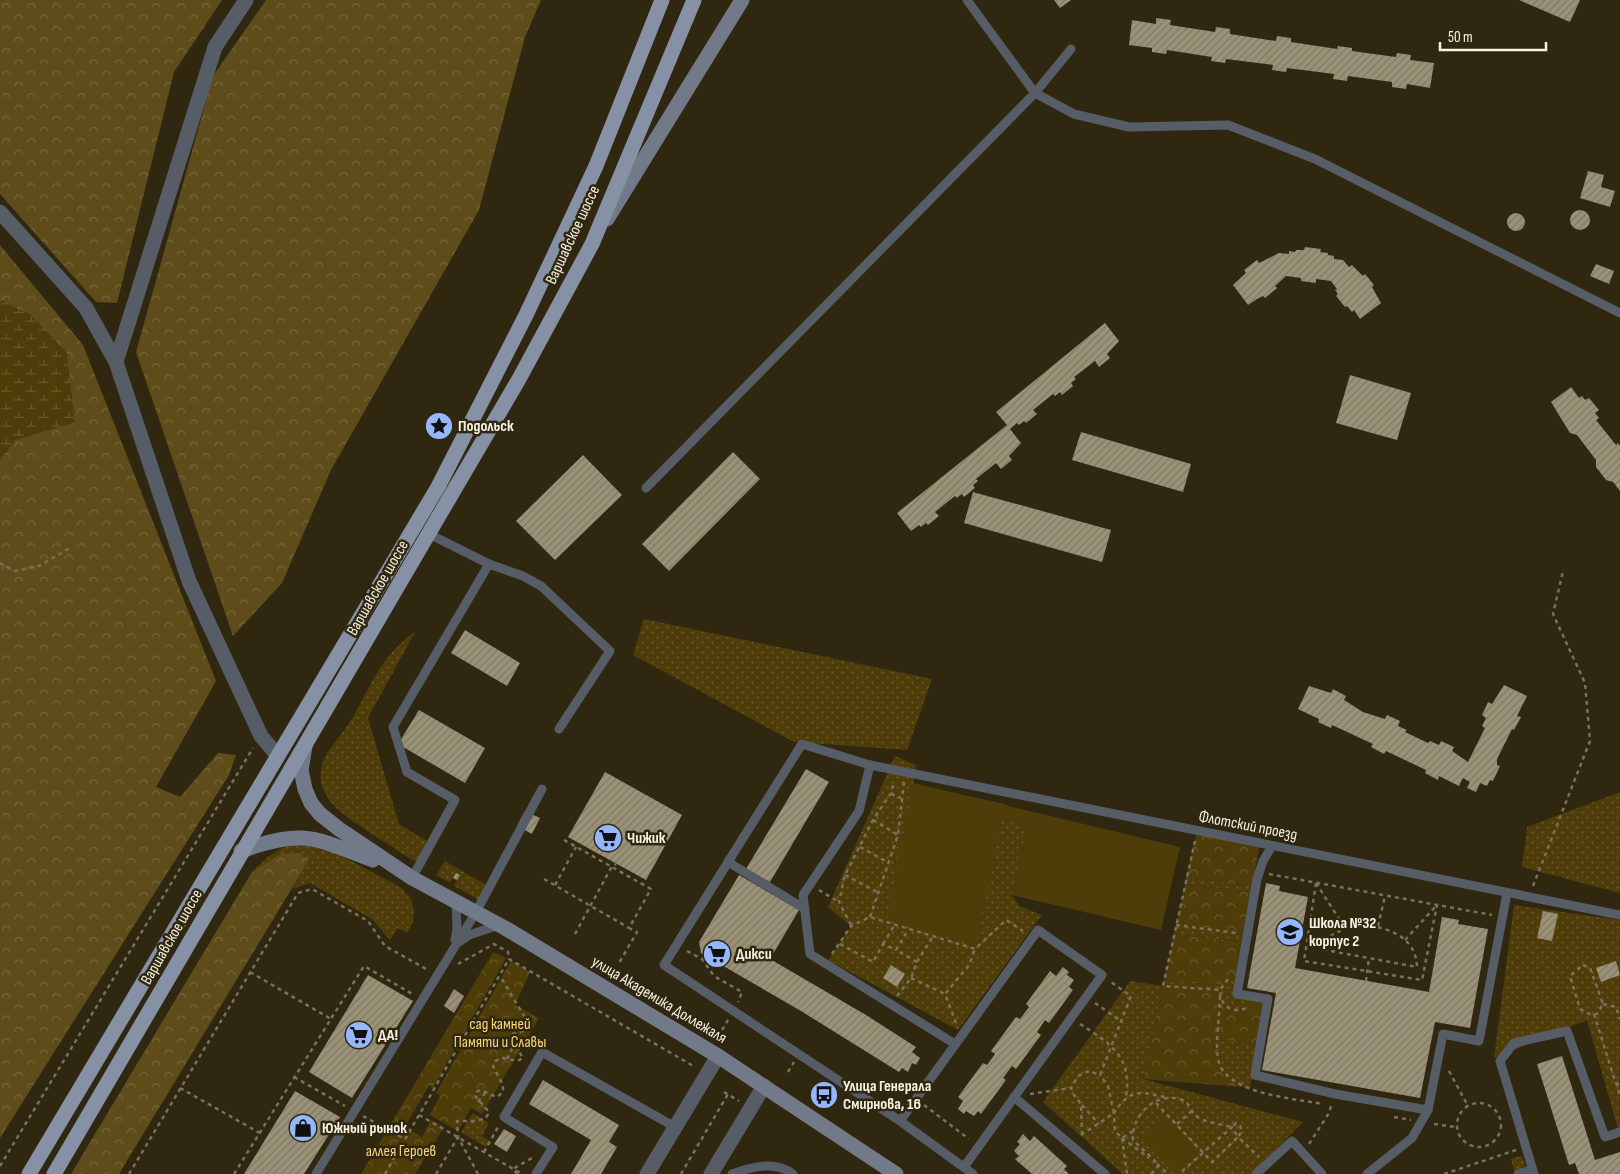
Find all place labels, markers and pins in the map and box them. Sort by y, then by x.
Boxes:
place icon: Подольск [424,411,454,441]
place label: Подольск [458,417,514,436]
supermarket icon: Чижик [593,823,623,853]
place label: Чижик [627,829,666,848]
place label: Школа №32 корпус 2 [1309,914,1376,951]
school or university icon: Школа №32 корпус 2 [1275,917,1305,947]
supermarket icon: Дикси [702,939,732,969]
place label: Дикси [736,945,772,964]
supermarket icon: ДА! [344,1020,374,1050]
place label: ДА! [378,1026,398,1045]
place label: Улица Генерала Смирнова, 16 [843,1077,931,1114]
bus stop icon: Улица Генерала Смирнова, 16 [809,1080,839,1110]
shop icon: Южный рынок [288,1113,318,1143]
place label: Южный рынок [322,1119,407,1138]

